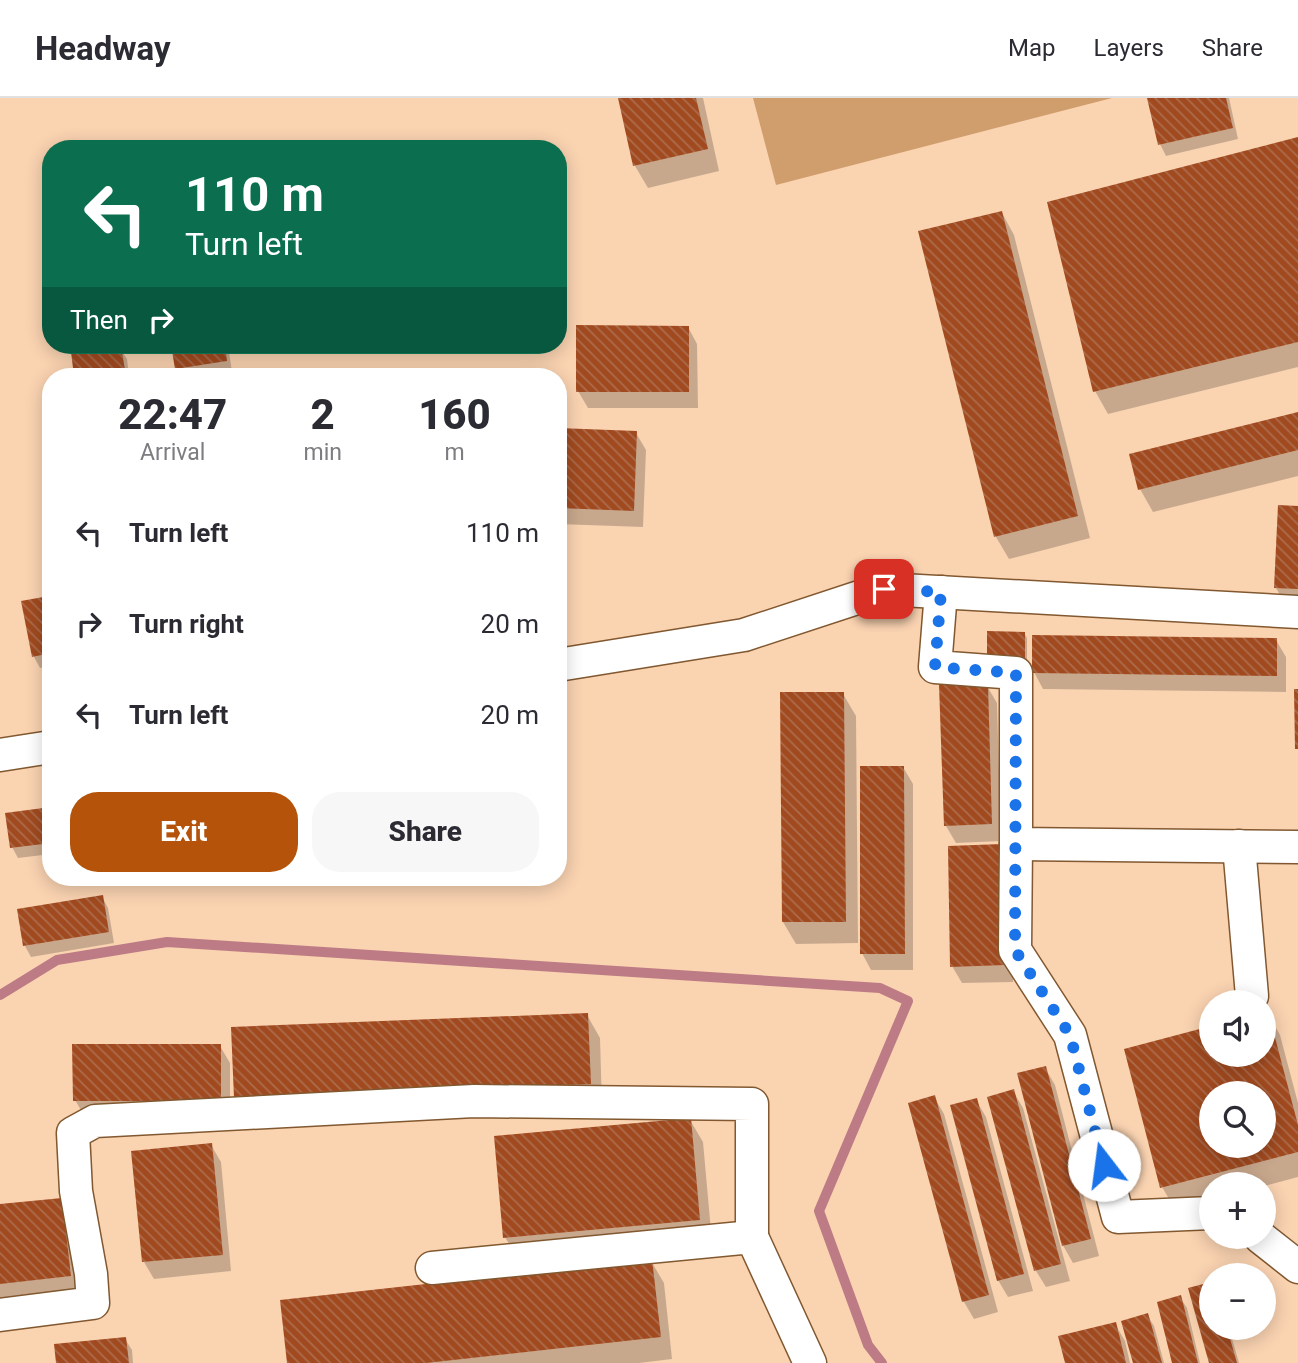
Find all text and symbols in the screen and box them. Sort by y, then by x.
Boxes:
text: Headway [35,29,171,68]
text: Map [1008,34,1056,62]
text: Layers [1094,34,1164,62]
text: Share [1202,34,1263,62]
text: 110 m [185,166,324,223]
icon: left [70,168,161,259]
text: Turn left [185,225,303,263]
icon: right [142,301,180,339]
text: Then [70,305,128,335]
text: 22:47 [118,390,227,439]
text: 2 [311,390,335,439]
text: 160 [418,390,491,439]
text: Arrival [140,439,205,466]
text: min [303,439,342,466]
text: m [444,439,465,466]
icon: left [70,514,108,552]
text: Turn left [129,518,228,548]
text: 110 m [466,518,539,548]
pin [854,559,914,619]
icon: arrive [865,570,903,608]
icon: right [70,605,108,643]
text: Turn right [129,609,244,639]
text: 20 m [481,609,539,639]
icon: left [70,696,108,734]
text: Turn left [129,700,228,730]
text: 20 m [481,700,539,730]
button: Exit [70,792,298,872]
button: Share [312,792,539,872]
map controls [1199,990,1276,1340]
button: sound [1199,990,1276,1067]
button: search [1199,1081,1276,1158]
position arrow [1067,1128,1141,1202]
button: + [1199,1172,1276,1249]
button: − [1199,1263,1276,1340]

